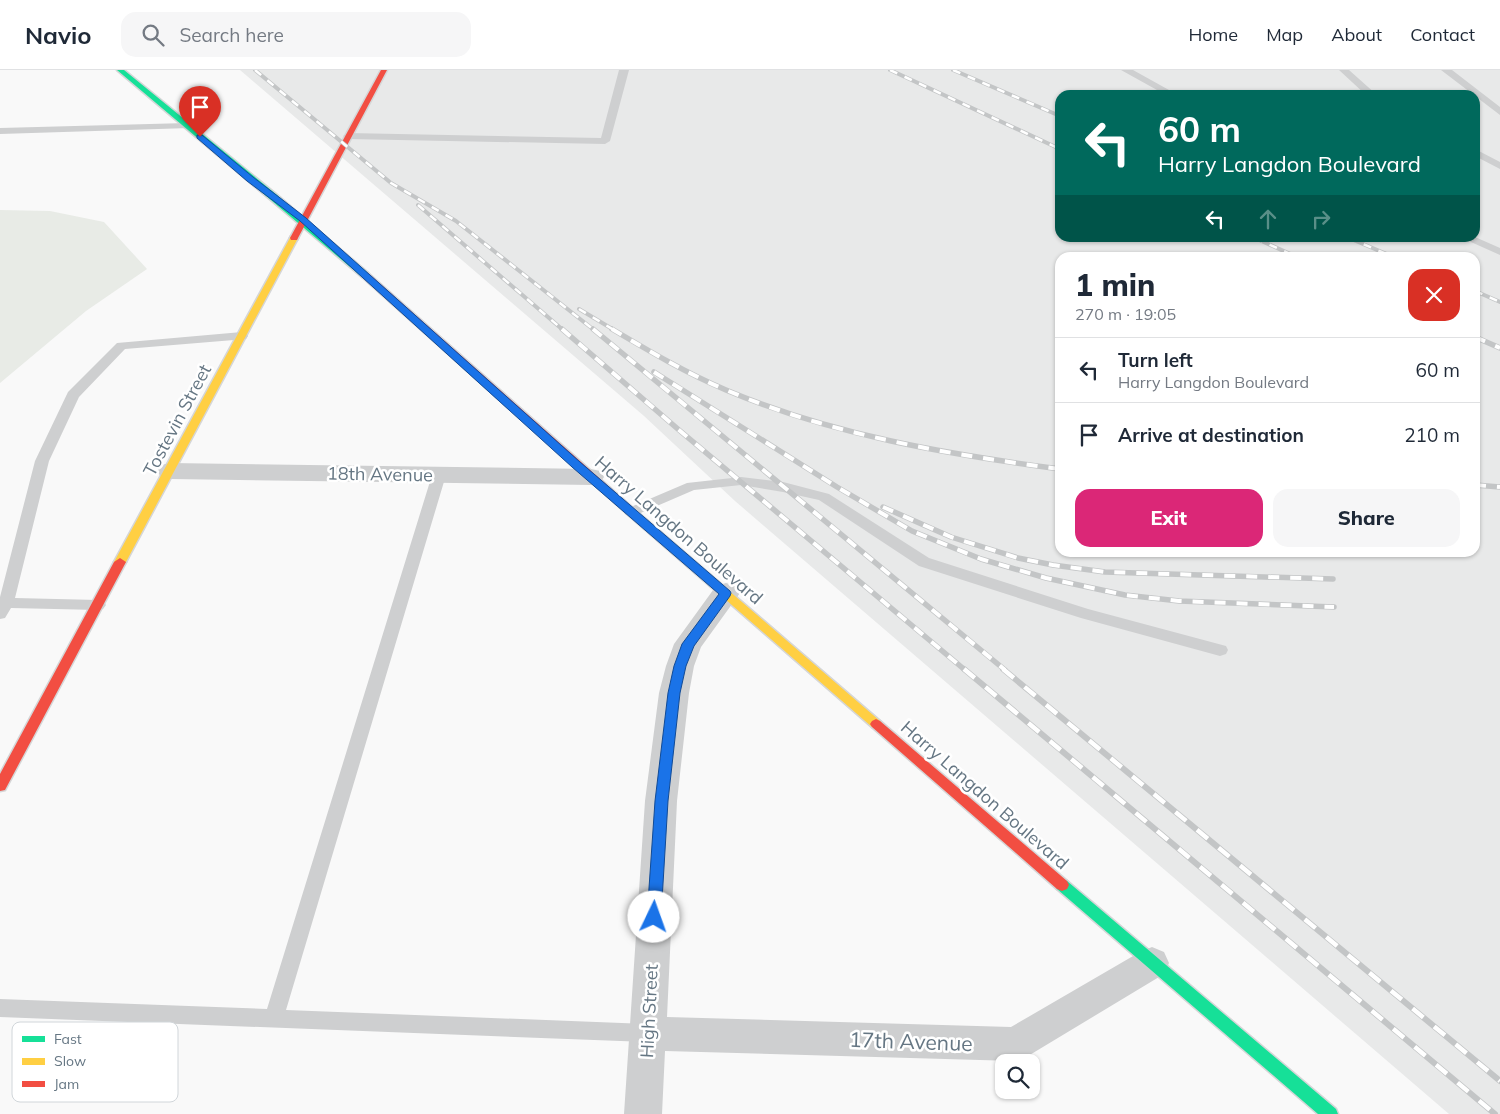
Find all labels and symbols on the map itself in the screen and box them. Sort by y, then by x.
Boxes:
pin [179,86,221,137]
street label: Tostevin Street [138,360,216,480]
street label: Harry Langdon Boulevard [590,451,768,609]
street label: 18th Avenue [327,462,433,486]
street label: Harry Langdon Boulevard [896,716,1074,874]
position arrow [627,890,679,942]
street label: High Street [635,963,663,1059]
legend [12,1022,178,1102]
street label: 17th Avenue [849,1026,973,1056]
text: Fast [54,1030,82,1048]
text: Slow [54,1052,86,1070]
text: Jam [54,1075,79,1093]

